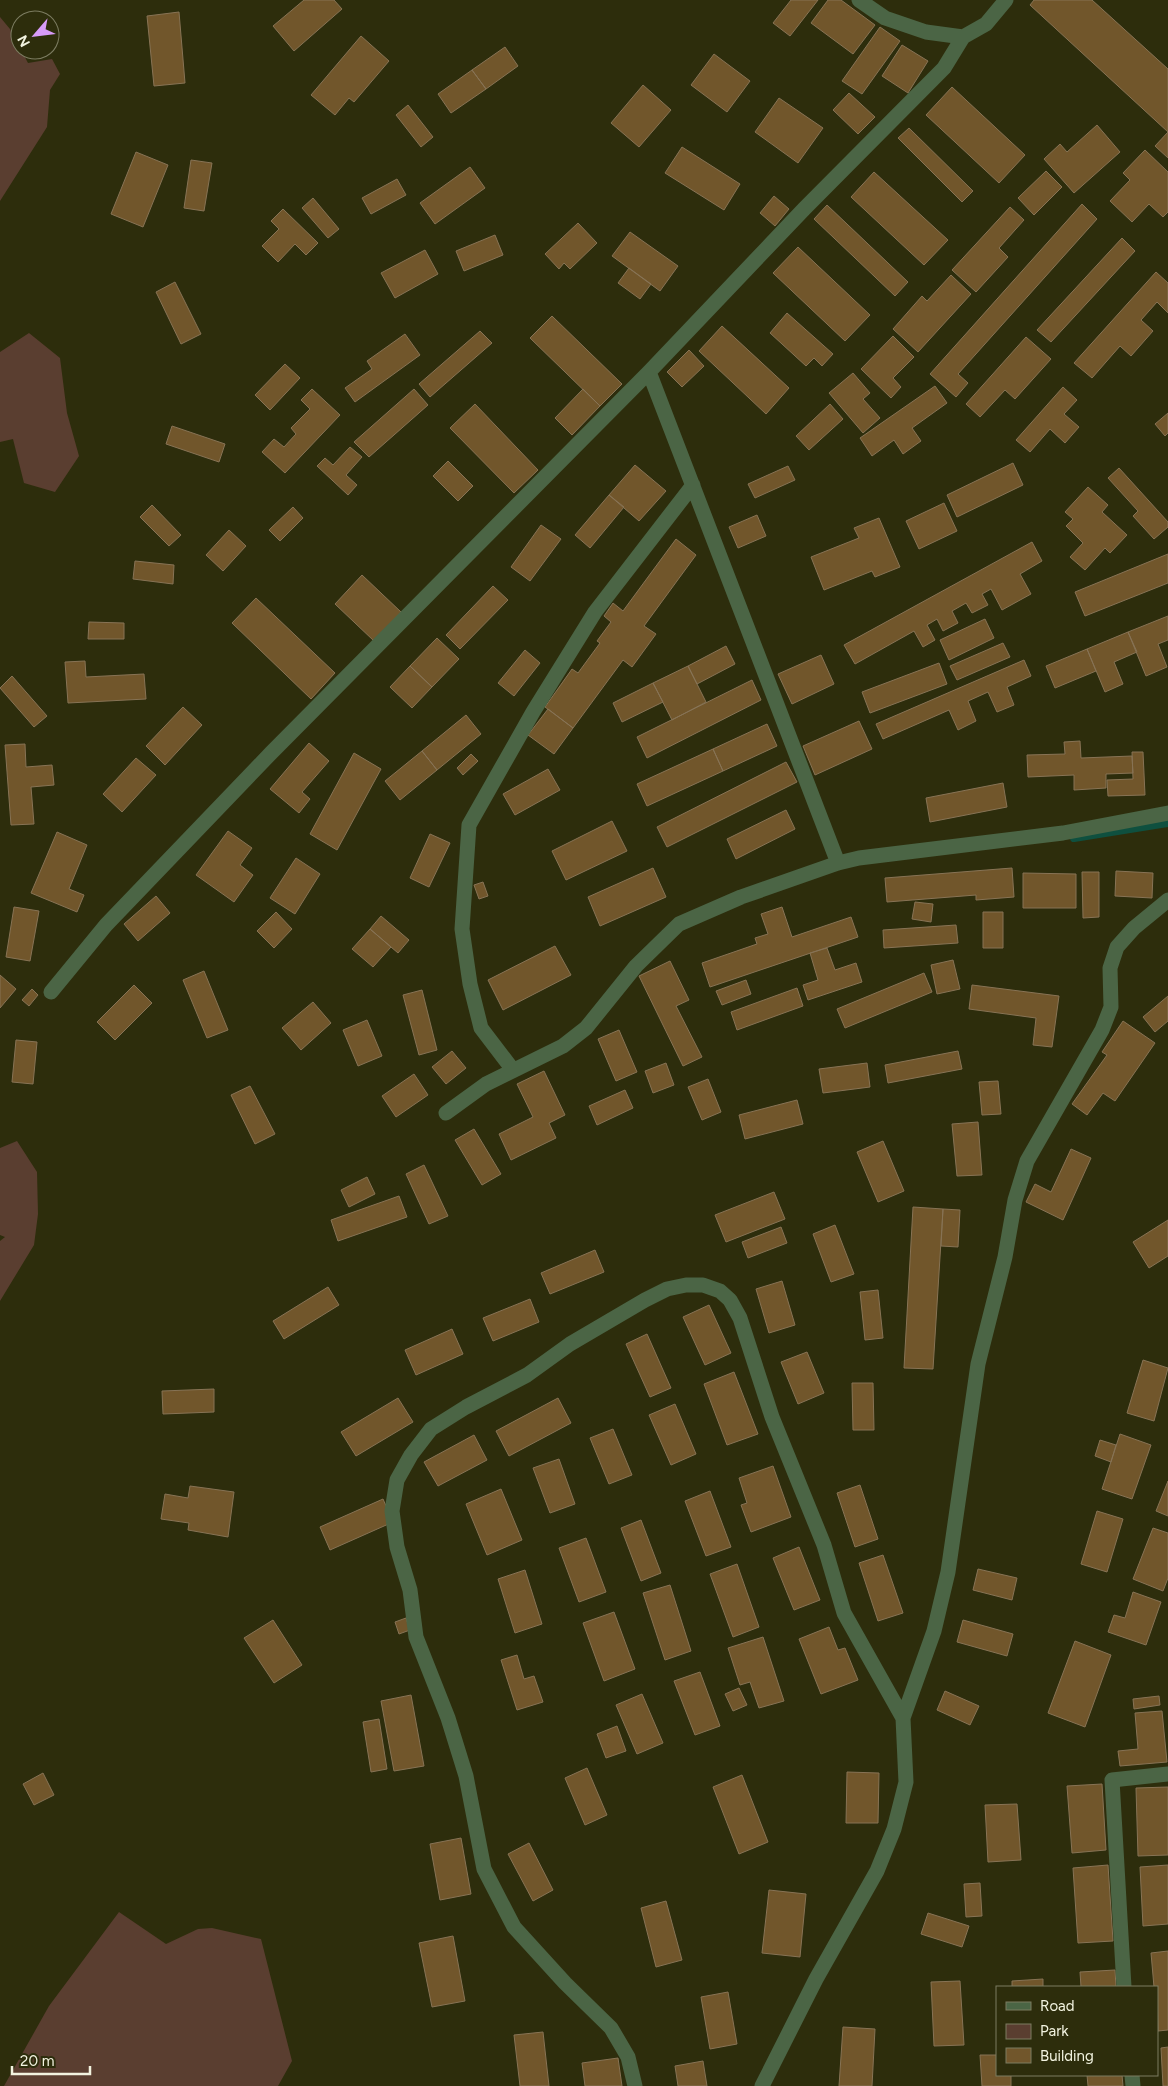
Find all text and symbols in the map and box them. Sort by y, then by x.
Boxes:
north arrow [10,10,60,60]
text: N [14,32,34,50]
legend [996,1986,1158,2076]
text: Road [1040,1997,1075,2015]
text: Park [1040,2022,1069,2040]
scale bar [12,2044,90,2076]
text: Building [1040,2047,1094,2065]
text: 20 m [20,2052,54,2070]

